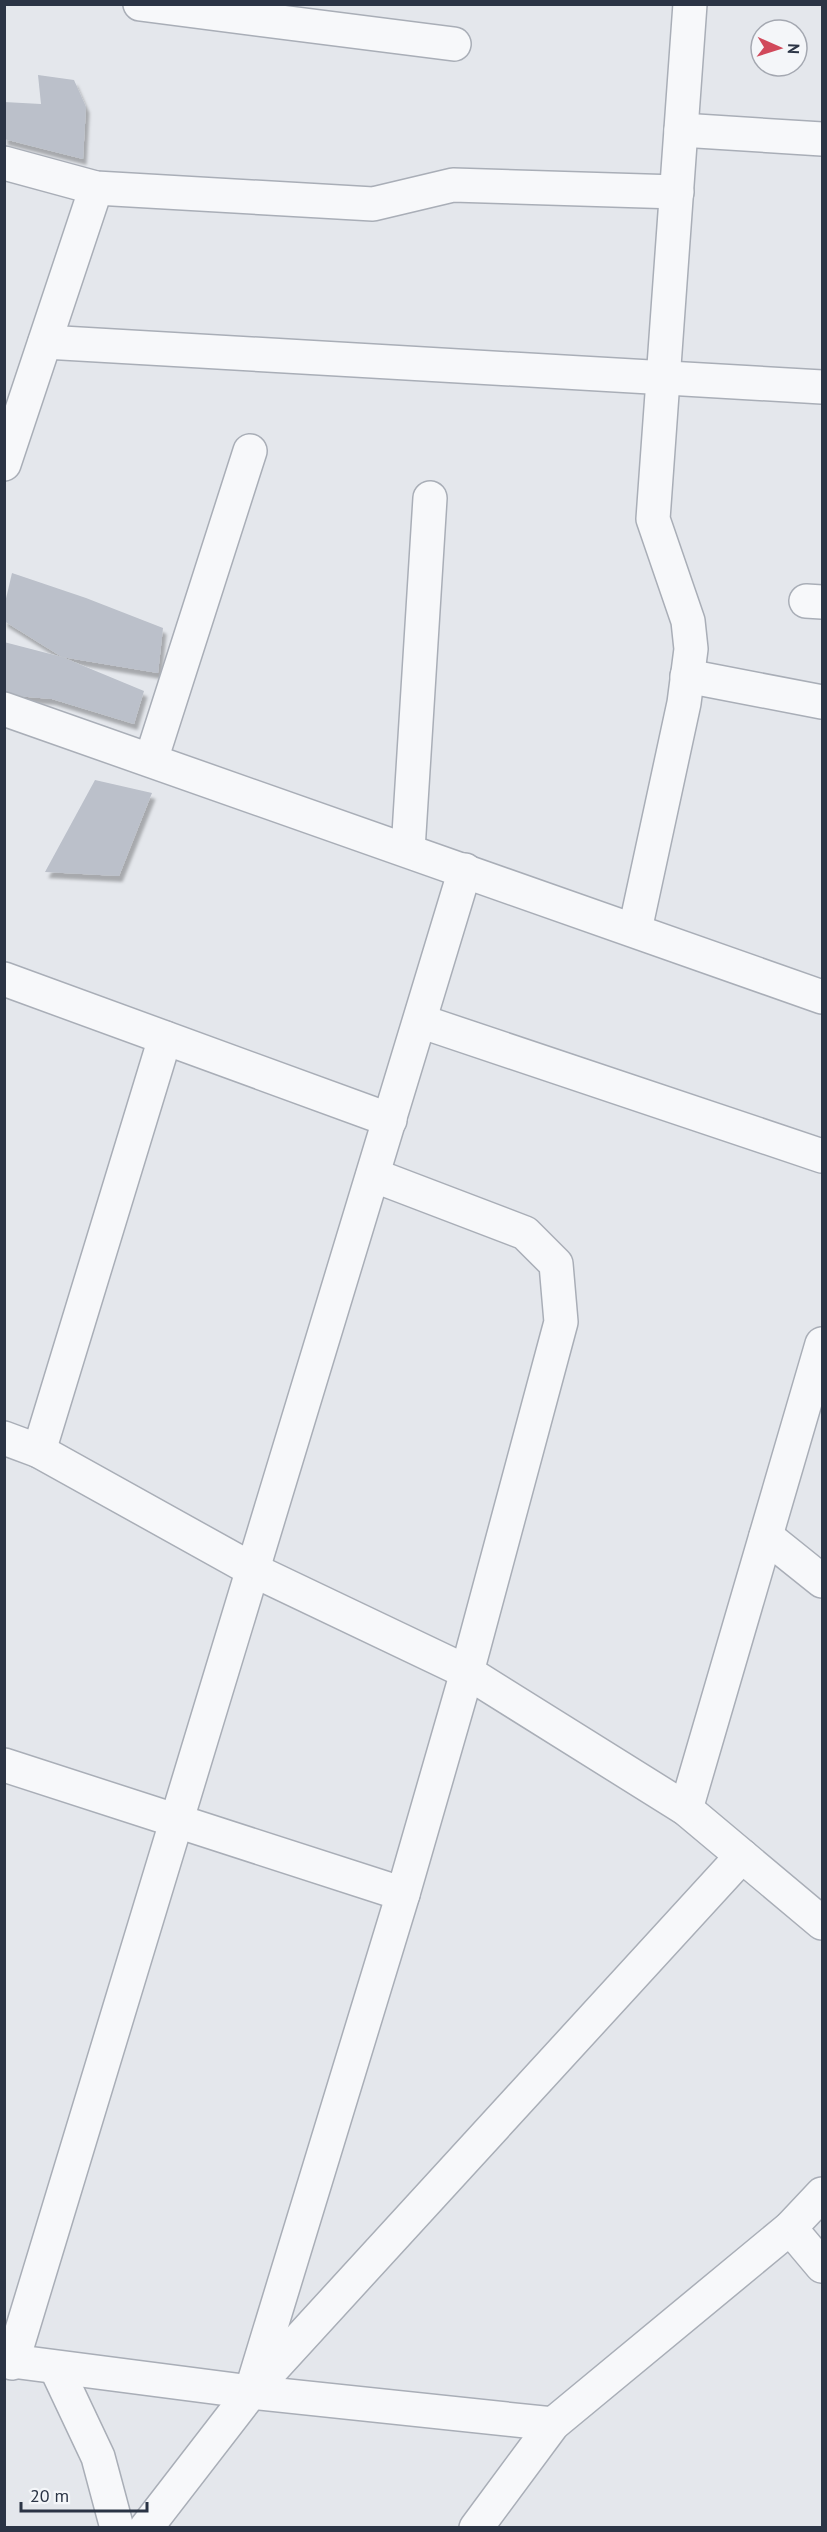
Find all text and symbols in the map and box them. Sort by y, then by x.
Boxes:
north arrow [749,18,809,78]
text: N [784,43,804,55]
scale bar [21,2475,147,2513]
text: 20 m [30,2484,69,2507]

